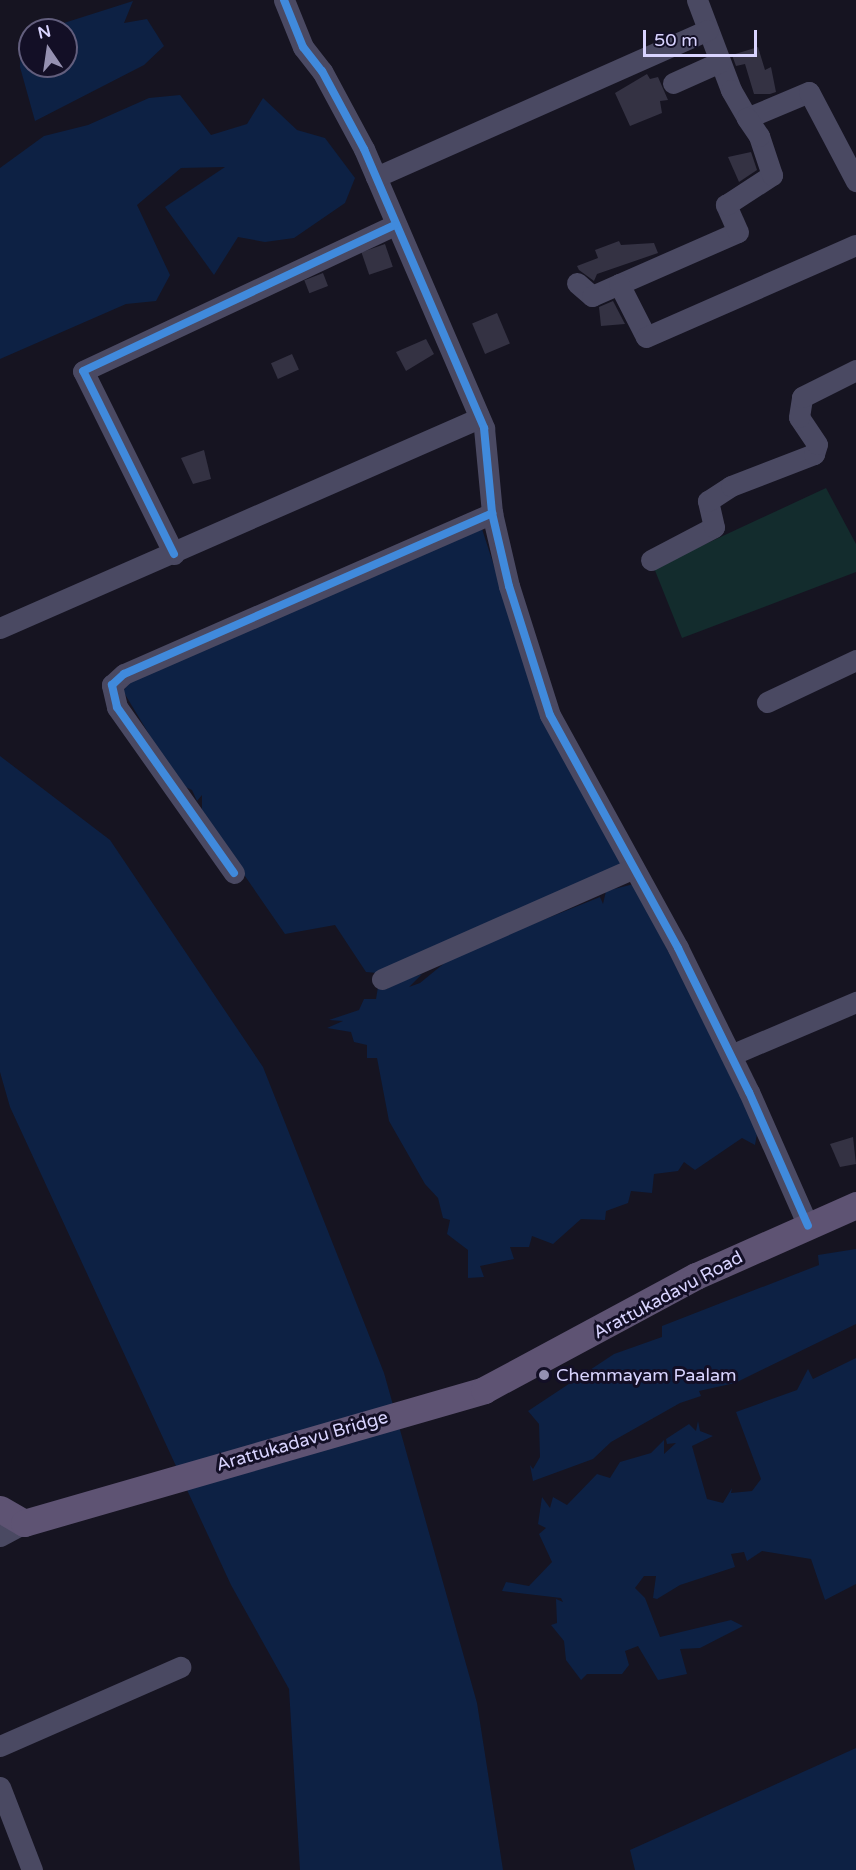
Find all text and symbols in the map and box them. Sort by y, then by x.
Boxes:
north arrow [18,18,78,78]
scale bar [646,18,760,56]
text: N [36,21,53,44]
text: 50 m [654,29,698,51]
street label: Arattukadavu Road [590,1246,746,1344]
place label: Chemmayam Paalam [556,1364,737,1386]
marker: Chemmayam Paalam [537,1368,551,1382]
street label: Arattukadavu Bridge [214,1406,390,1476]

